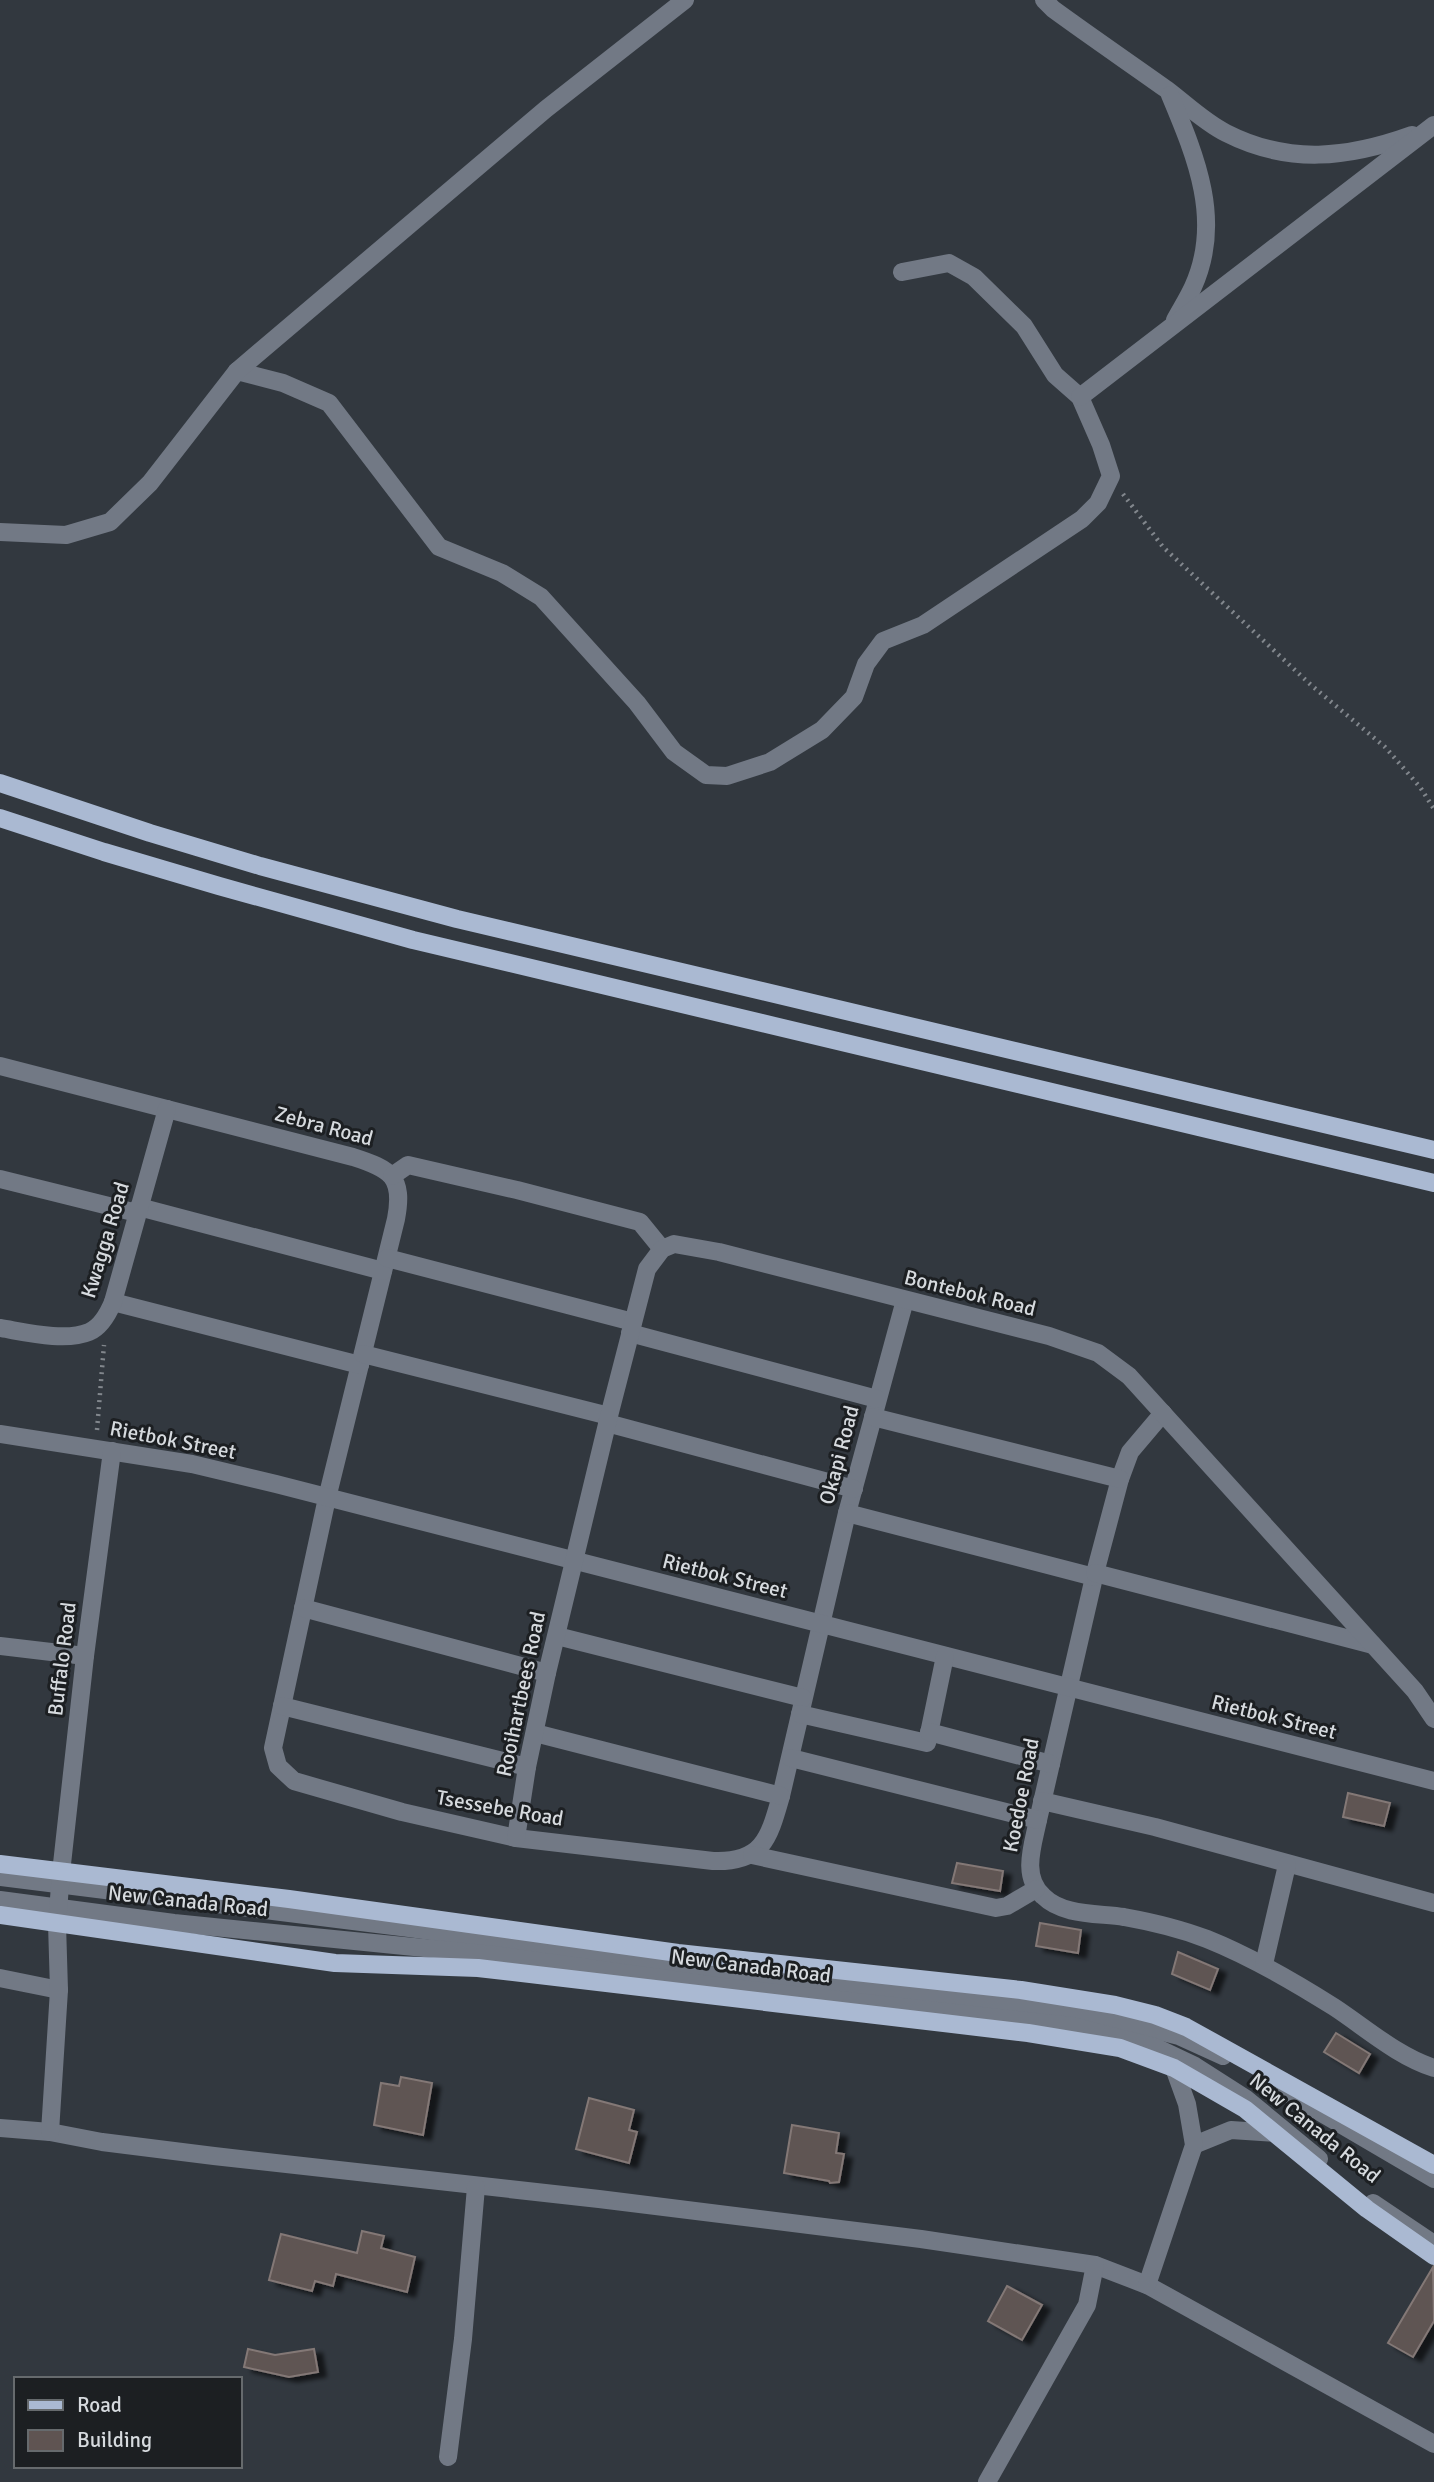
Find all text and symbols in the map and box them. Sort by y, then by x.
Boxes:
street label: Zebra Road [272,1100,376,1152]
street label: Kwagga Road [75,1179,135,1301]
street label: Bontebok Road [901,1264,1039,1322]
street label: Okapi Road [813,1403,865,1507]
street label: Rietbok Street [108,1415,238,1465]
street label: Rietbok Street [660,1548,790,1604]
street label: Buffalo Road [42,1600,82,1718]
street label: Rooihartbees Road [491,1609,551,1779]
street label: Rietbok Street [1209,1689,1339,1745]
street label: Koedoe Road [997,1736,1045,1854]
street label: Tsessebe Road [434,1784,566,1832]
street label: New Canada Road [107,1880,269,1922]
street label: New Canada Road [670,1943,832,1989]
street label: New Canada Road [1244,2067,1386,2189]
legend [14,2377,242,2468]
text: Road [77,2392,122,2418]
text: Building [77,2427,152,2453]

